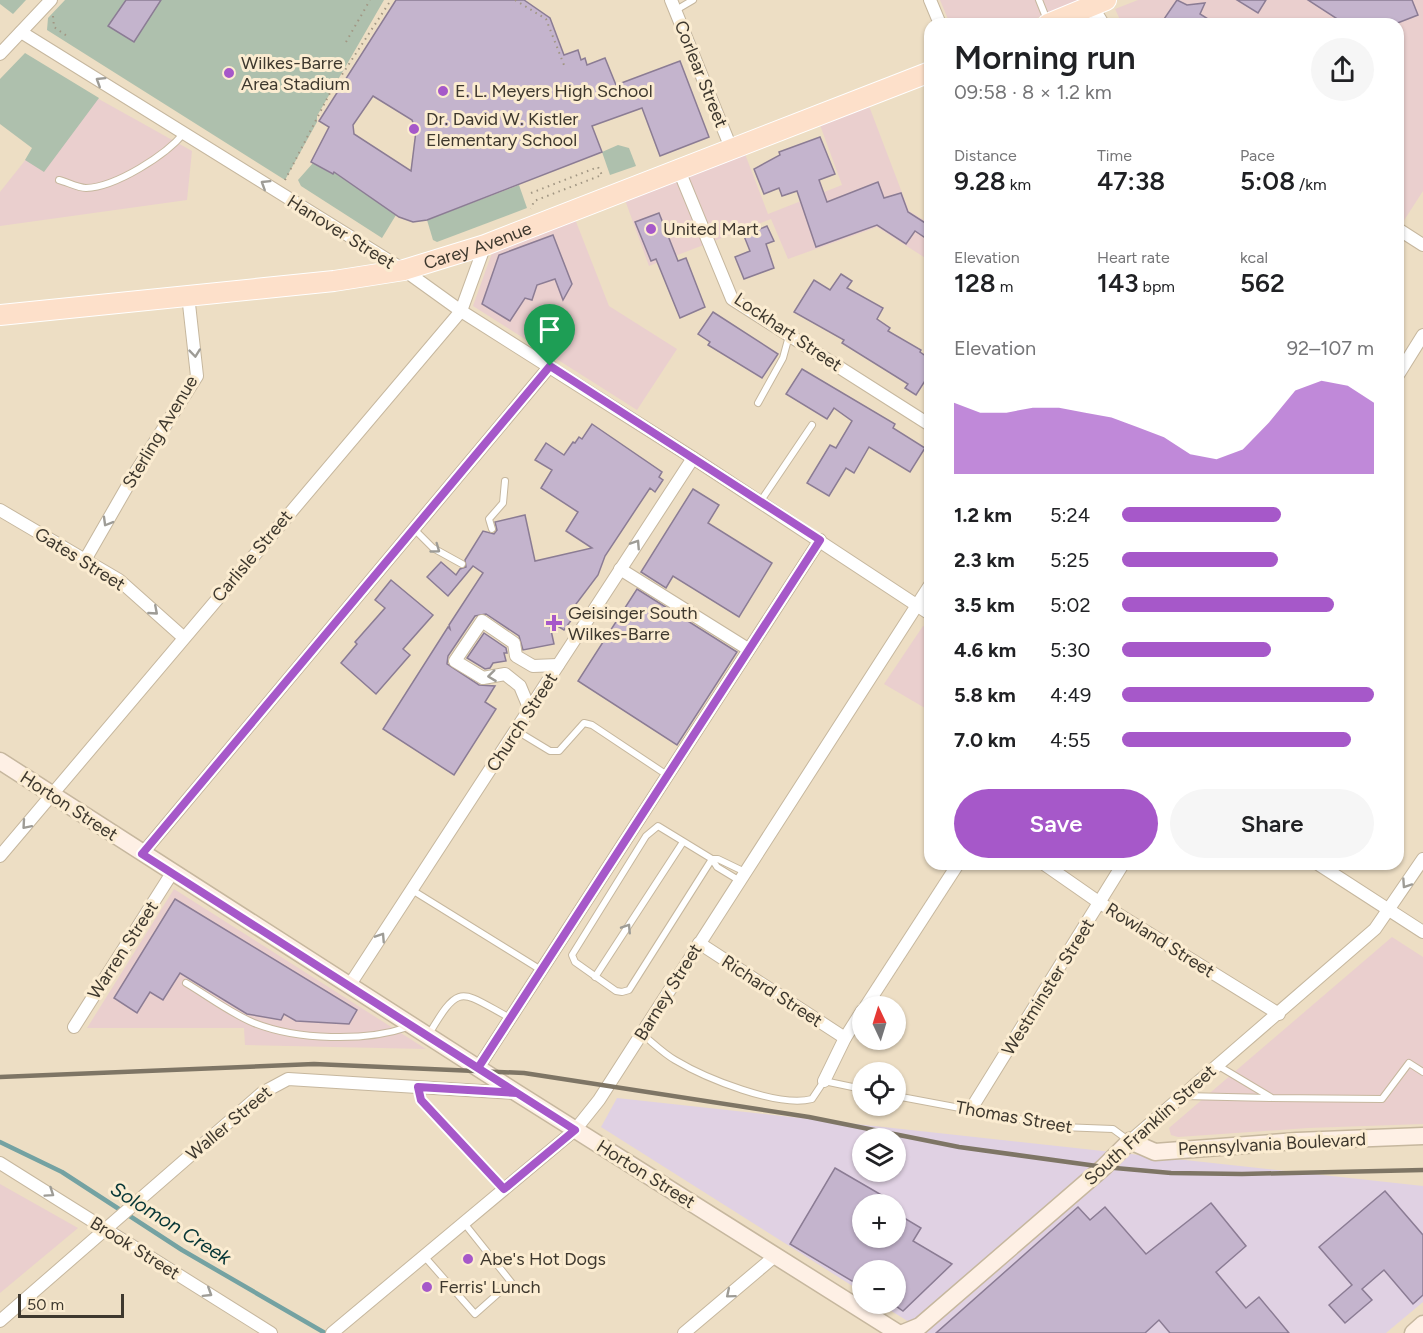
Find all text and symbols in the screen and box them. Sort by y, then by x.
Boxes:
street label: Corlear Street [670,17,733,131]
text: Morning run [954,38,1136,77]
button: share [1311,38,1374,101]
place label: Wilkes-Barre Area Stadium [241,52,350,95]
marker: Wilkes-Barre Area Stadium [222,66,236,80]
one-way arrow [96,76,106,88]
place label: E. L. Meyers High School [455,80,653,102]
text: 09:58 · 8 × 1.2 km [954,80,1112,104]
marker: E. L. Meyers High School [436,84,450,98]
place label: Dr. David W. Kistler Elementary School [426,108,578,151]
marker: Dr. David W. Kistler Elementary School [407,122,421,136]
text: Distance [954,146,1017,165]
text: Time [1097,146,1132,165]
text: Pace [1240,146,1275,165]
text: 9.28 [954,165,1006,197]
text: 47:38 [1097,165,1165,197]
text: 5:08 [1240,165,1295,197]
text: km [1006,175,1031,194]
text: /km [1295,175,1327,194]
one-way arrow [261,180,272,191]
street label: Hanover Street [283,190,399,274]
street label: Carey Avenue [421,217,535,274]
place label: United Mart [663,218,759,240]
marker: United Mart [644,222,658,236]
text: Elevation [954,248,1020,267]
text: Heart rate [1097,248,1170,267]
text: kcal [1240,248,1268,267]
text: 128 [954,267,996,299]
text: 143 [1097,267,1139,299]
text: 562 [1240,267,1285,299]
text: m [996,277,1013,296]
text: bpm [1139,277,1175,296]
street label: Lockhart Street [730,288,846,376]
pin [524,304,575,366]
icon: arrive [533,313,566,346]
text: Elevation [954,336,1036,360]
text: 92–107 m [1287,336,1374,360]
one-way arrow [188,349,201,358]
street label: Sterling Avenue [118,371,202,492]
text: 1.2 km [954,503,1012,527]
text: 5:24 [1050,503,1090,527]
street label: Carlisle Street [207,505,297,607]
one-way arrow [102,516,114,527]
street label: Gates Street [31,522,130,596]
one-way arrow [629,540,640,551]
one-way arrow [430,542,441,553]
text: 2.3 km [954,548,1015,572]
text: 5:25 [1050,548,1089,572]
text: 3.5 km [954,593,1015,617]
text: 5:02 [1050,593,1091,617]
place label: Geisinger South Wilkes-Barre [568,602,698,645]
one-way arrow [147,604,158,615]
marker: Geisinger South Wilkes-Barre [545,614,563,632]
text: 4.6 km [954,638,1016,662]
text: 5:30 [1050,638,1090,662]
street label: Church Street [482,668,562,776]
one-way arrow [487,669,497,682]
text: 5.8 km [954,683,1016,707]
text: 4:49 [1050,683,1091,707]
text: 7.0 km [954,728,1016,752]
text: 4:55 [1050,728,1090,752]
street label: Horton Street [16,766,122,846]
button: Save [954,789,1158,858]
button: Share [1170,789,1374,858]
one-way arrow [22,819,33,829]
one-way arrow [1402,877,1413,888]
street label: Warren Street [83,897,163,1003]
street label: Rowland Street [1102,898,1219,982]
street label: Westminster Street [997,914,1099,1059]
one-way arrow [620,924,631,935]
one-way arrow [374,933,385,944]
street label: Barney Street [629,939,707,1045]
street label: Richard Street [717,950,827,1032]
north arrow [852,996,906,1050]
map controls [852,996,906,1314]
street label: South Franklin Street [1080,1060,1220,1190]
button: locate [852,1062,906,1116]
street label: Waller Street [182,1081,276,1165]
street label: Thomas Street [954,1096,1074,1138]
button: layers [852,1128,906,1182]
street label: Pennsylvania Boulevard [1177,1128,1367,1160]
street label: Horton Street [593,1135,700,1213]
water label: Solomon Creek [106,1176,237,1270]
one-way arrow [43,1186,54,1197]
button: + [852,1194,906,1248]
street label: Brook Street [86,1212,184,1284]
place label: Abe's Hot Dogs [480,1248,606,1270]
marker: Abe's Hot Dogs [461,1252,475,1266]
button: − [852,1260,906,1314]
place label: Ferris' Lunch [439,1276,541,1298]
marker: Ferris' Lunch [420,1280,434,1294]
one-way arrow [202,1286,212,1298]
one-way arrow [726,1287,737,1298]
scale bar [18,1291,124,1318]
text: 50 m [27,1295,64,1314]

